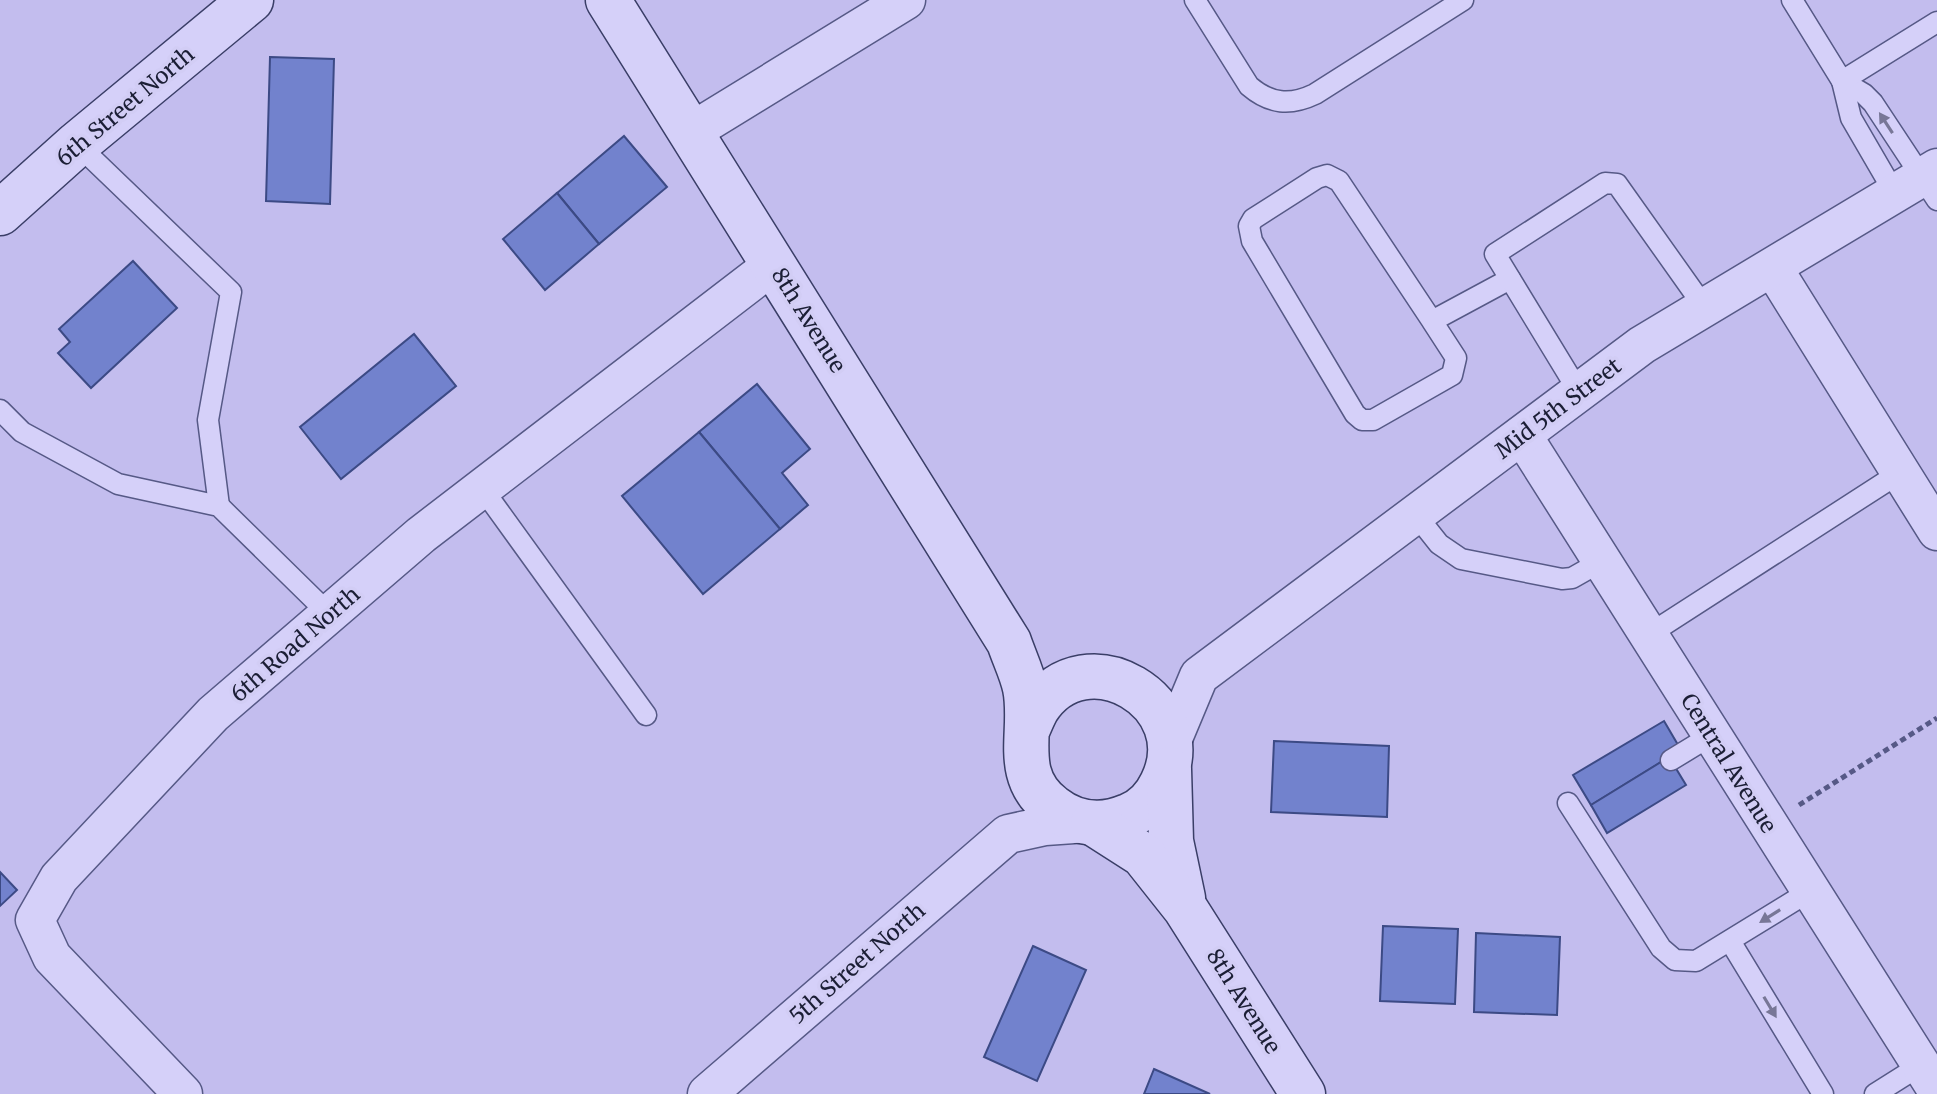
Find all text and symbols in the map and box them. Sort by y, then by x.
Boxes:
street label: 6th Street North [50,40,200,172]
one-way arrow [1879,113,1894,134]
street label: 8th Avenue [766,262,852,378]
street label: Mid 5th Street [1489,351,1627,464]
street label: 6th Road North [225,580,366,708]
street label: Central Avenue [1675,688,1783,838]
street label: 5th Street North [783,896,931,1030]
one-way arrow [1759,908,1781,922]
street label: 8th Avenue [1201,943,1287,1059]
one-way arrow [1763,996,1777,1018]

